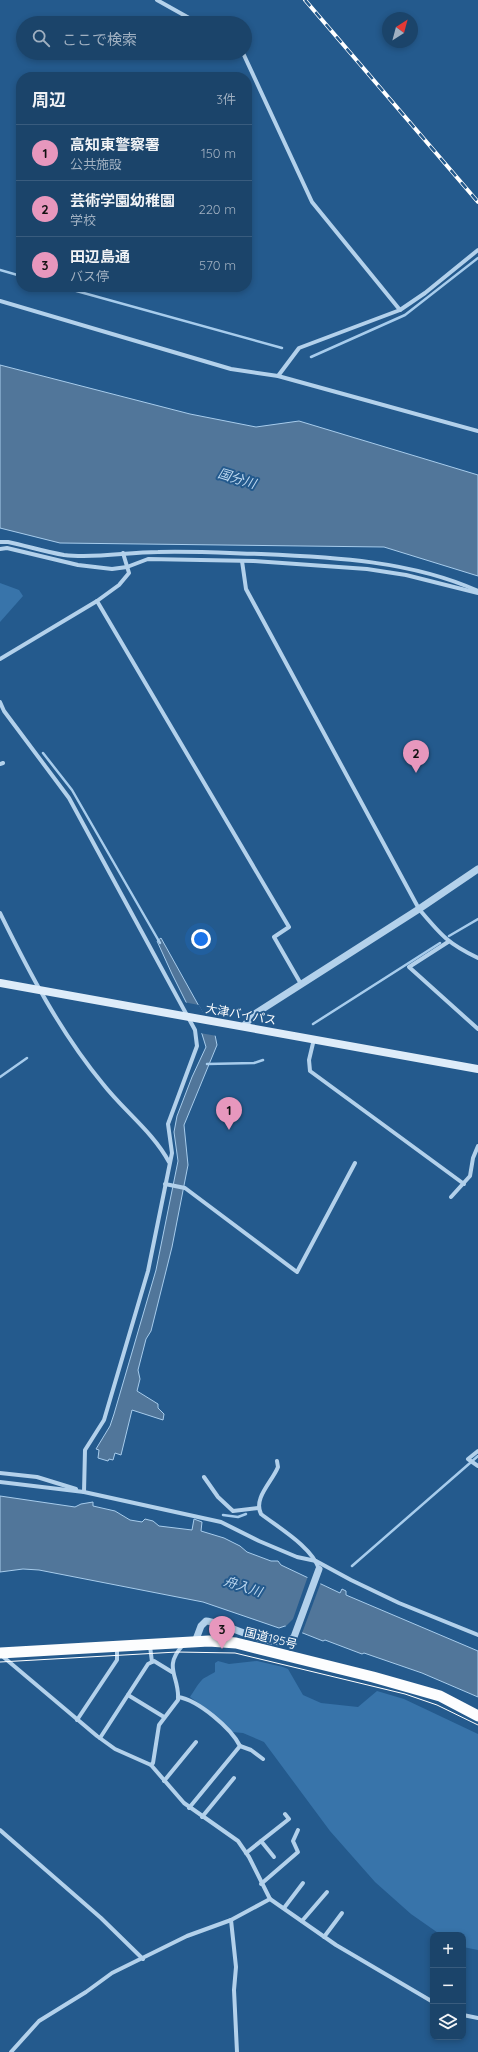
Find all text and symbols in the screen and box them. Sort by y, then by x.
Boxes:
north arrow [382,12,418,48]
search box [16,16,252,60]
icon: search [30,27,52,49]
text: ここで検索 [62,30,137,49]
text: 周辺 [32,89,66,110]
text: 3件 [216,91,236,107]
text: 高知東警察署 [70,135,160,154]
text: 1 [42,145,48,161]
text: 150 m [201,145,236,161]
text: 公共施設 [70,156,122,172]
text: 芸術学園幼稚園 [70,191,175,210]
text: 2 [41,201,49,217]
text: 220 m [198,201,236,217]
text: 学校 [70,212,96,228]
text: 田辺島通 [70,247,130,266]
text: 3 [42,257,48,273]
text: 570 m [199,257,236,273]
text: バス停 [70,268,109,284]
water label: 国分川 [216,465,260,492]
pin: 2 [403,740,429,773]
your location [191,929,211,949]
street label: 大津バイパス [204,1000,278,1028]
pin: 1 [216,1097,242,1130]
water label: 舟入川 [222,1572,266,1600]
pin: 3 [209,1616,235,1649]
street label: 国道195号 [243,1624,299,1652]
map controls [430,1932,466,2040]
button: + [430,1932,466,1968]
button: − [430,1968,466,2004]
button: layers [430,2004,466,2040]

